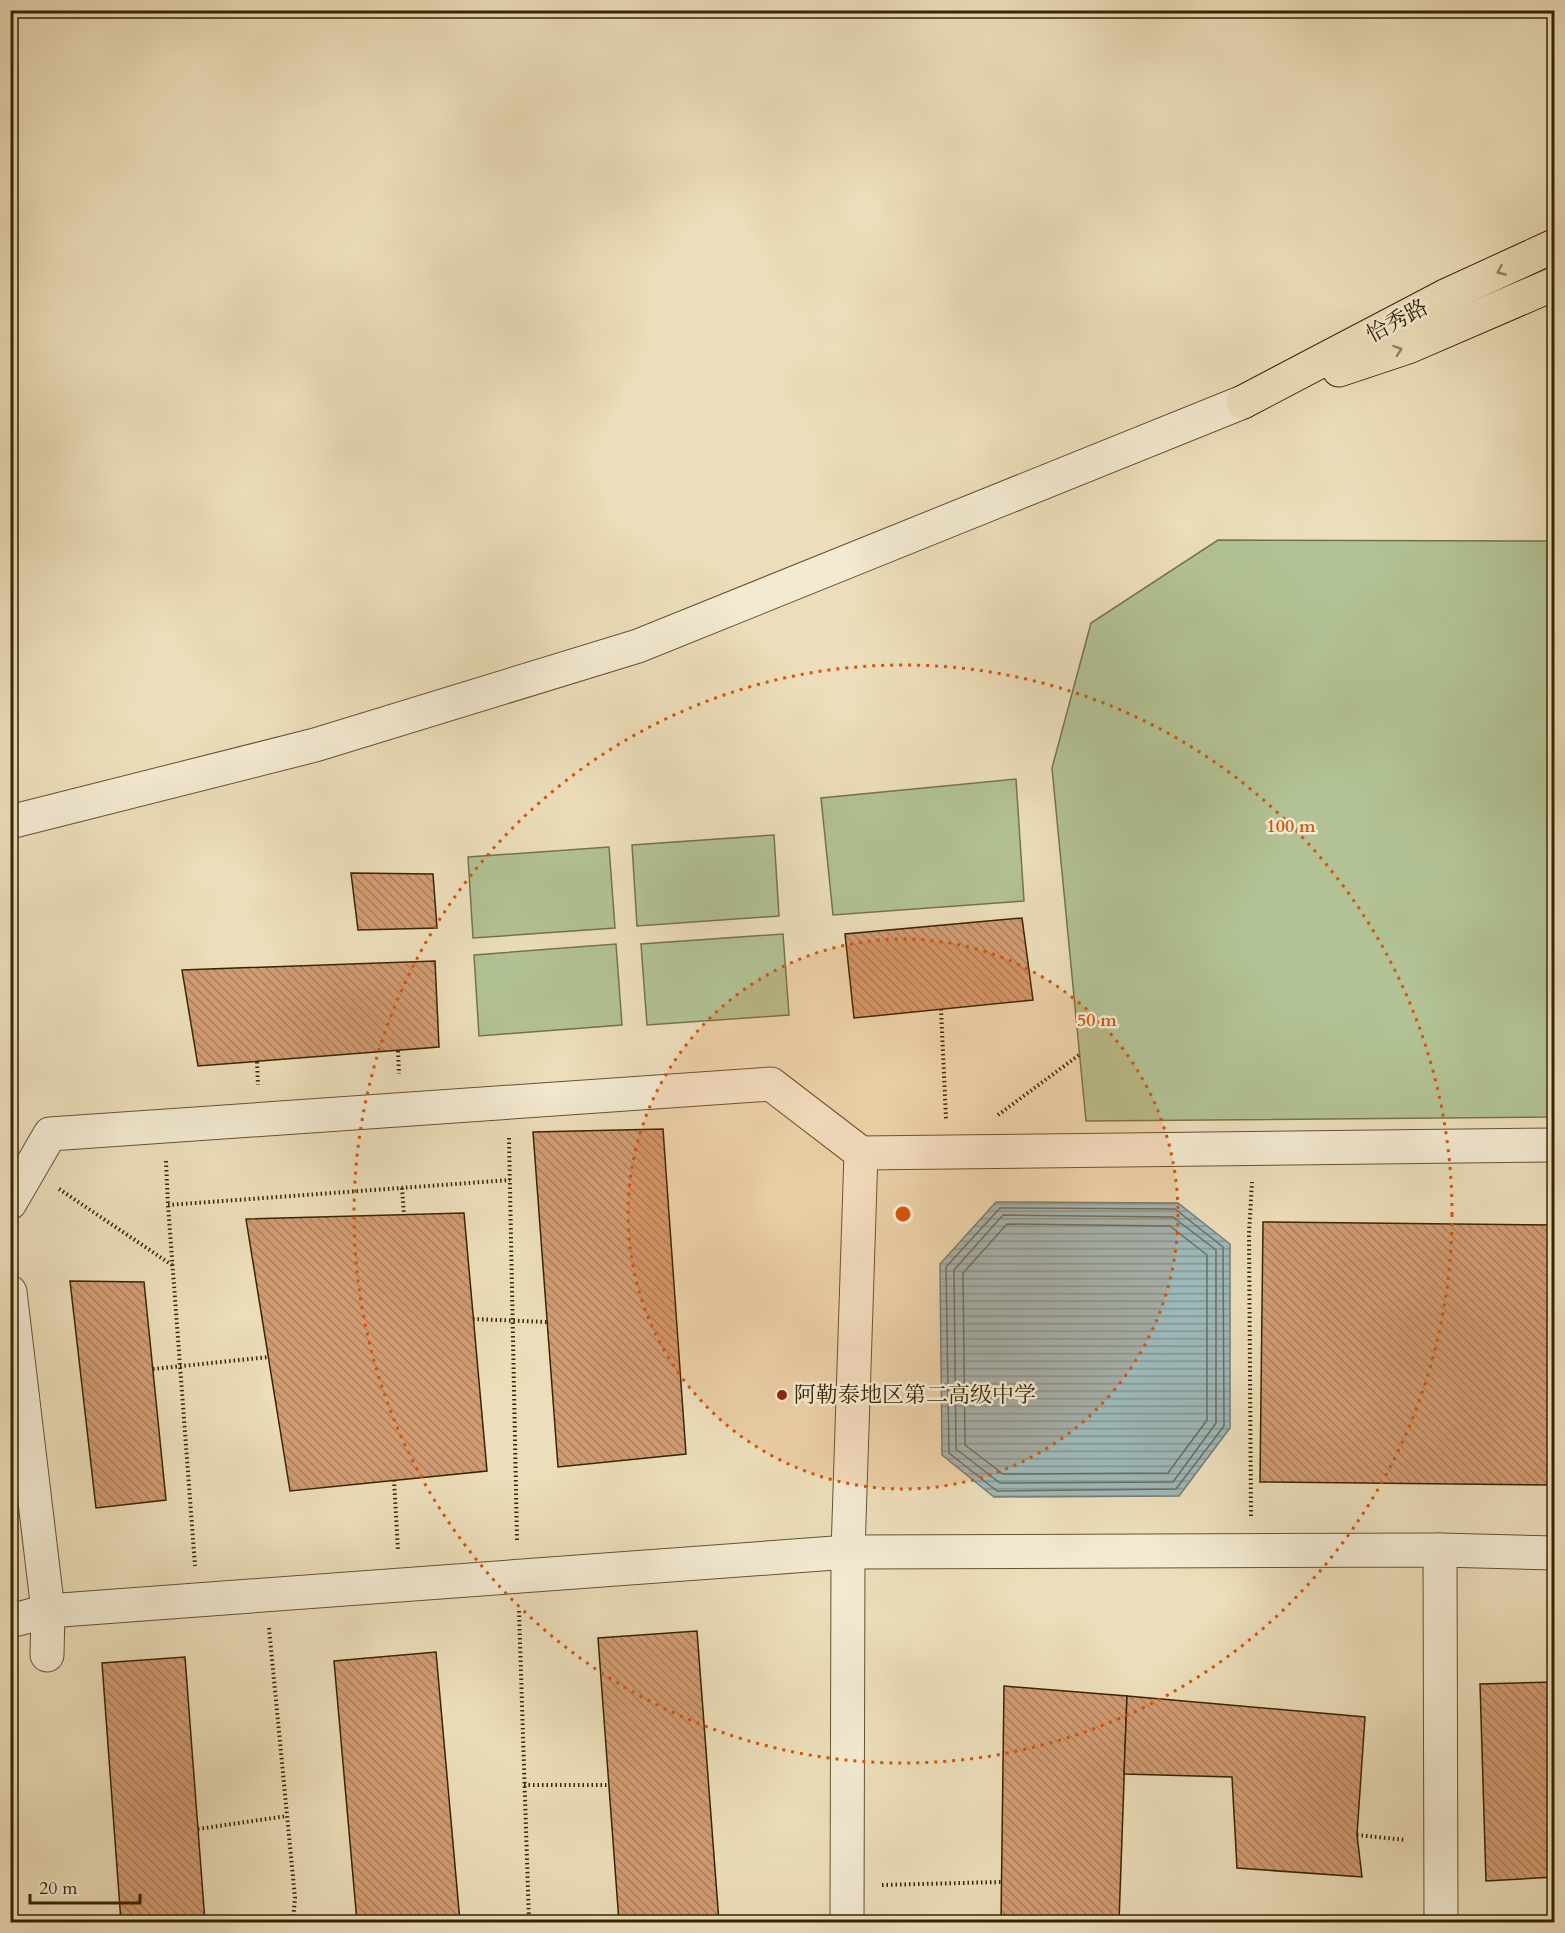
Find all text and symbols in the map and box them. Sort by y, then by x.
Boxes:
one-way arrow [1497,263,1508,275]
street label: 恰秀路 [1361,292,1433,350]
one-way arrow [1392,344,1403,357]
text: 100 m [1266,814,1316,839]
text: 50 m [1077,1008,1117,1033]
centre of rings [893,1204,913,1224]
place label: 阿勒泰地区第二高级中学 [794,1380,1036,1410]
marker: 阿勒泰地区第二高级中学 [775,1388,789,1402]
scale bar [30,1867,140,1905]
text: 20 m [39,1876,78,1901]

